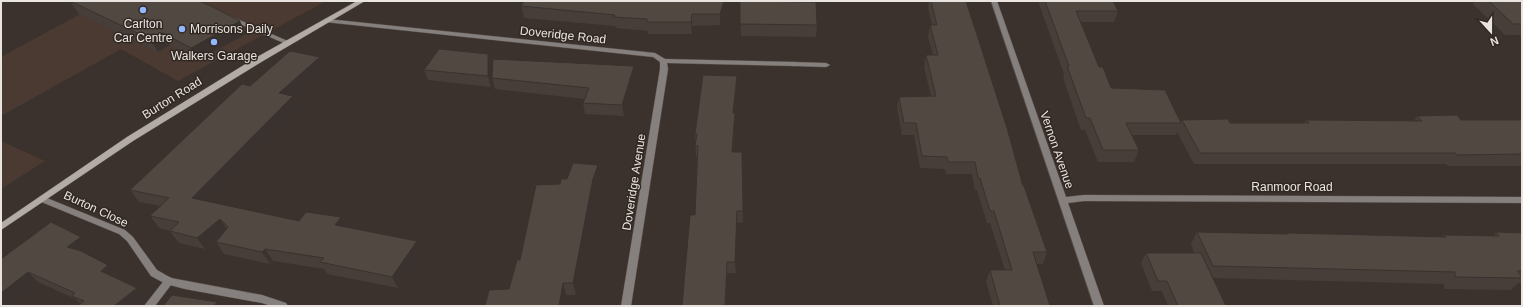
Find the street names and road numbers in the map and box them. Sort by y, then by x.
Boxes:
street label: Doveridge Road [519,24,607,46]
street label: Burton Road [140,74,204,122]
street label: Vernon Avenue [1037,109,1077,191]
street label: Doveridge Avenue [619,132,649,231]
street label: Ranmoor Road [1251,180,1333,194]
street label: Burton Close [62,188,131,230]

